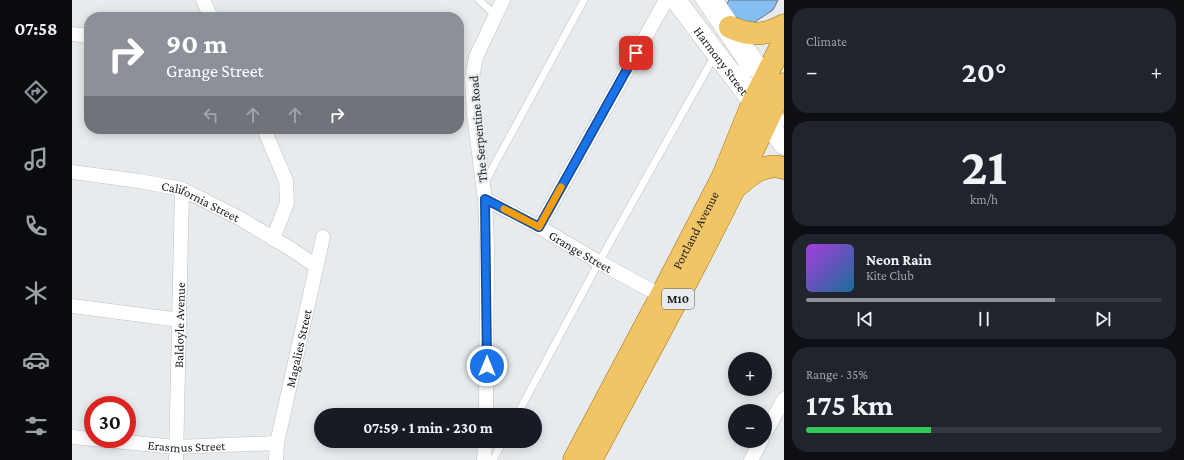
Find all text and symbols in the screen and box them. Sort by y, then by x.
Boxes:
text: 07:58 [14,19,58,39]
street label: Harmony Street [691,23,753,99]
icon: right [100,28,152,80]
text: 90 m [166,28,227,59]
text: Climate [806,34,847,49]
pin [619,36,653,70]
icon: arrive [625,42,647,64]
text: 20° [961,55,1007,88]
text: − [806,59,818,84]
text: + [1150,59,1162,84]
text: Grange Street [166,61,264,81]
street label: The Serpentine Road [466,75,490,183]
icon: directions [22,78,50,106]
icon: left [200,104,222,126]
icon: ahead [242,104,264,126]
icon: ahead [284,104,306,126]
icon: right [326,104,348,126]
text: 21 [961,137,1007,195]
icon: music [22,145,50,173]
street label: California Street [160,178,243,225]
street label: Portland Avenue [669,188,722,271]
text: km/h [970,192,998,207]
icon: phone [22,212,50,240]
street label: Grange Street [546,227,615,276]
text: Neon Rain [866,252,932,268]
text: Kite Club [866,268,914,283]
icon: climate [22,279,50,307]
street label: Baldoyle Avenue [171,282,187,368]
road number: M10 [662,289,694,309]
street label: Magalies Street [282,307,314,389]
icon: previous [854,308,876,330]
icon: pause [973,308,995,330]
icon: next [1092,308,1114,330]
position arrow [466,345,508,387]
icon: car [22,346,50,374]
map controls [728,352,772,448]
button: + [728,352,772,396]
text: Range · 35% [806,367,868,382]
text: 175 km [806,388,894,421]
speed limit sign: 30 [84,396,136,448]
button: − [728,404,772,448]
icon: filters [22,412,50,440]
text: 07:59 · 1 min · 230 m [363,420,493,436]
street label: Erasmus Street [147,437,226,455]

